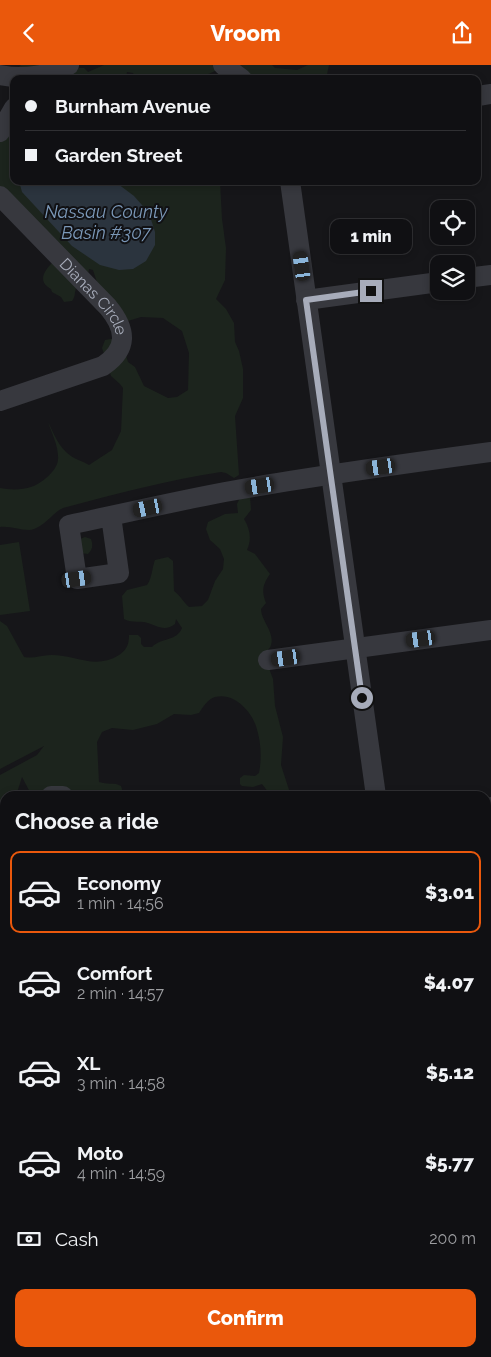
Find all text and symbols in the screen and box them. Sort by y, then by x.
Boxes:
icon: back [15,19,43,47]
icon: share [448,19,476,47]
text: Vroom [210,20,281,46]
text: Burnham Avenue [55,95,211,117]
text: Garden Street [55,144,183,166]
map controls [430,200,475,300]
button: locate [430,200,475,245]
water label: Nassau County Basin #307 [44,201,169,243]
callout: 1 min [330,219,412,253]
text: 1 min [350,227,392,246]
car [292,250,311,282]
street label: Dianas Circle [56,254,131,337]
button: layers [430,255,475,300]
route end [360,280,382,302]
car [365,457,396,477]
car [244,476,275,496]
car [131,498,164,518]
car [61,569,92,589]
car [405,629,436,649]
car [270,648,301,668]
route start [351,687,373,709]
text: Choose a ride [15,808,159,834]
icon: car [17,870,62,915]
text: Economy [77,872,161,894]
text: $3.01 [425,881,474,903]
text: 1 min · 14:56 [77,894,164,913]
icon: car [17,960,62,1005]
text: Comfort [77,962,152,984]
text: $4.07 [424,971,474,993]
text: 2 min · 14:57 [77,984,164,1003]
icon: car [17,1050,62,1095]
text: XL [77,1052,100,1074]
text: $5.12 [426,1061,474,1083]
text: 3 min · 14:58 [77,1074,165,1093]
icon: car [17,1140,62,1185]
text: Moto [77,1142,123,1164]
text: $5.77 [425,1151,474,1173]
text: 4 min · 14:59 [77,1164,165,1183]
icon: cash [15,1225,43,1253]
text: Cash [55,1228,99,1250]
text: 200 m [429,1229,476,1248]
button: Confirm [15,1289,476,1347]

